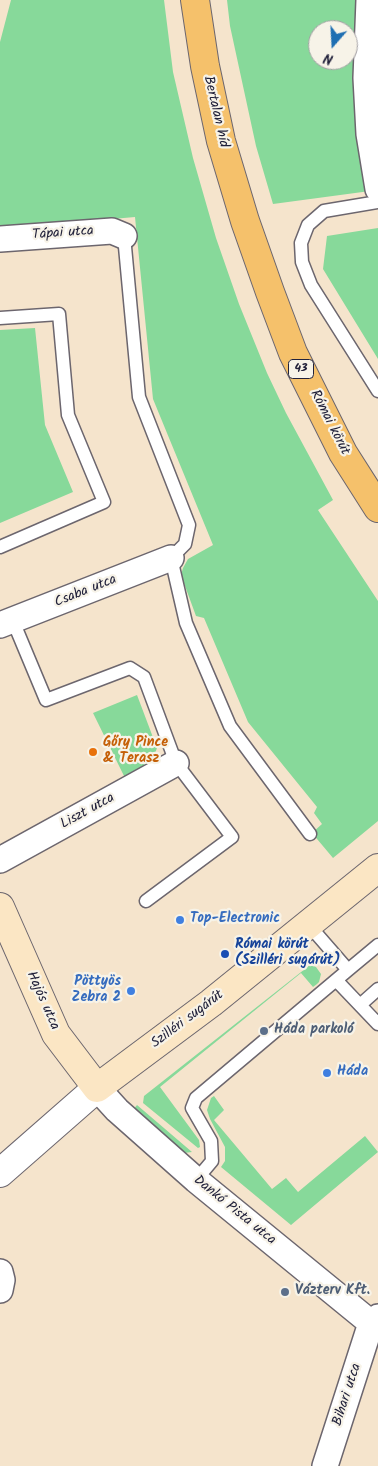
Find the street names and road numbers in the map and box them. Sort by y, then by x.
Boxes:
street label: Bertalan híd [199,75,231,149]
street label: Tápai utca [32,223,94,245]
road number: 43 [288,359,314,378]
street label: Római körút [305,388,353,458]
street label: Csaba utca [53,572,119,612]
street label: Liszt utca [58,790,118,834]
street label: Hajós utca [22,969,62,1033]
street label: Szilléri sugárút [149,987,227,1053]
street label: Dankó Pista utca [189,1173,279,1249]
street label: Bihari utca [330,1362,366,1428]

